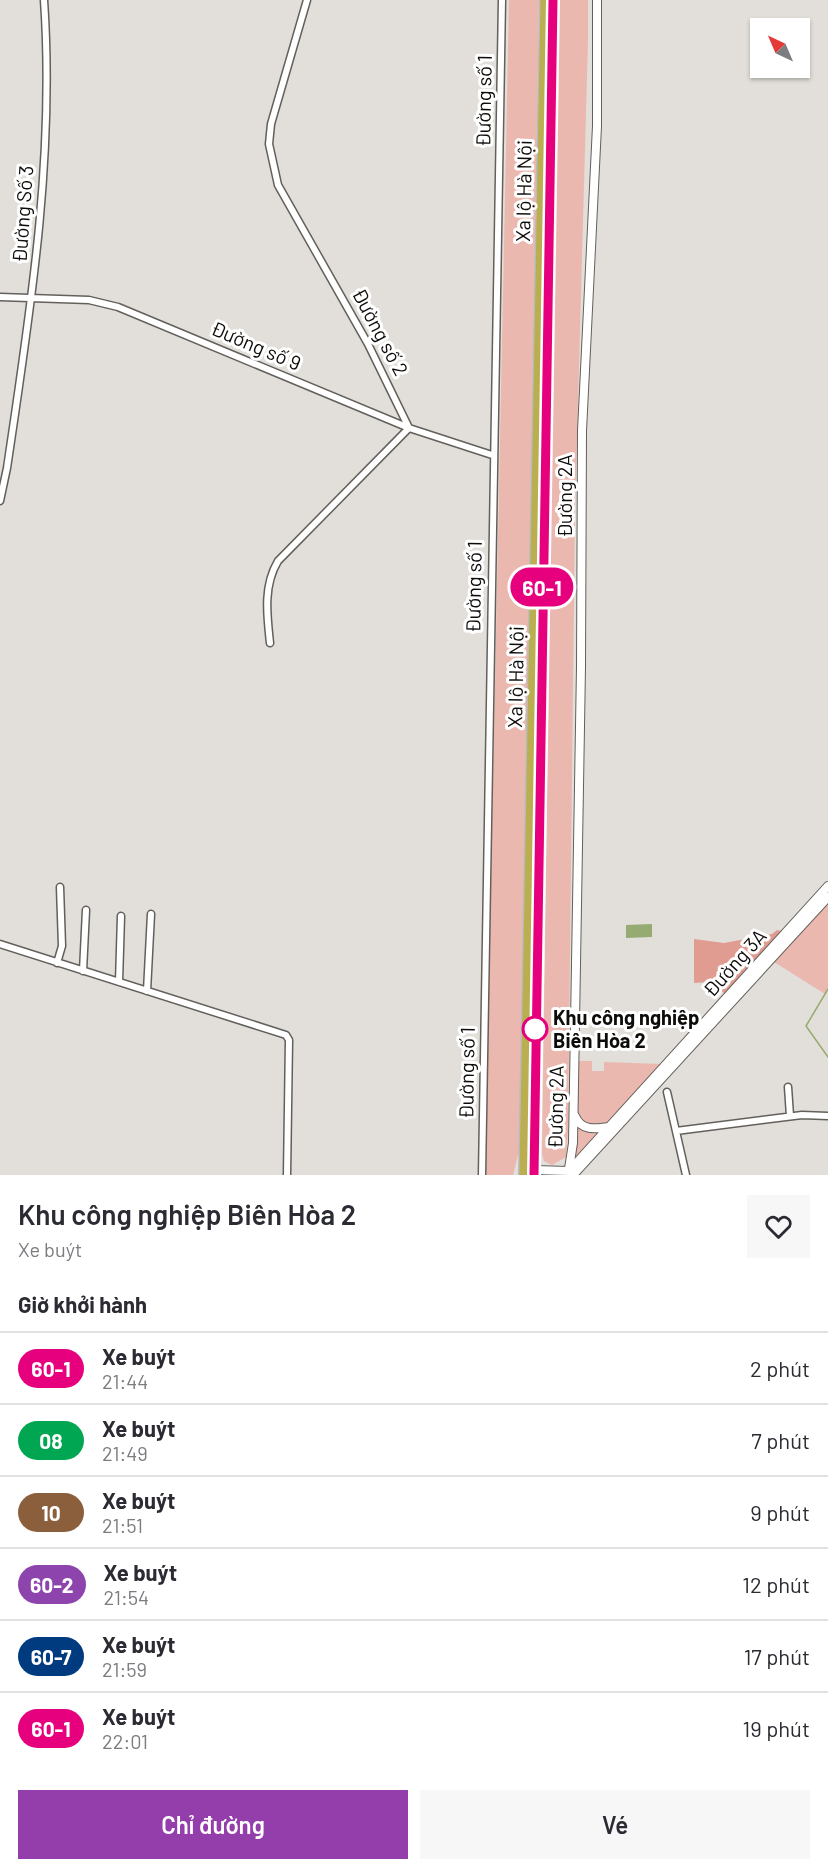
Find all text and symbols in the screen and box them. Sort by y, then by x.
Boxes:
north arrow [750,18,810,78]
map controls [750,18,810,78]
street label: Đường số 1 [470,55,496,147]
street label: Xa lộ Hà Nội [510,140,536,242]
street label: Đường Số 3 [7,165,37,263]
street label: Đường số 2 [348,284,414,379]
street label: Đường số 9 [208,315,305,375]
street label: Đường 2A [552,454,576,538]
street label: Đường số 1 [460,541,486,633]
line badge: 60-1 [500,568,584,606]
text: 60-1 [522,575,562,600]
street label: Xa lộ Hà Nội [502,626,528,728]
street label: Đường 3A [698,924,771,1001]
place label: Khu công nghiệp Biên Hòa 2 [553,1005,699,1052]
marker: Khu công nghiệp Biên Hòa 2 [522,1016,548,1042]
street label: Đường số 1 [453,1027,479,1119]
street label: Đường 2A [542,1065,568,1149]
button: heart [747,1195,810,1258]
text: Khu công nghiệp Biên Hòa 2 [18,1197,356,1231]
text: Xe buýt [18,1237,82,1261]
text: Giờ khởi hành [18,1291,147,1317]
text: Xe buýt [102,1343,175,1369]
text: 2 phút [750,1355,810,1381]
text: 60-1 [31,1356,71,1381]
text: 21:44 [102,1369,148,1393]
text: Xe buýt [102,1415,175,1441]
text: 7 phút [751,1427,810,1453]
text: 08 [39,1428,63,1453]
text: 21:49 [102,1441,148,1465]
text: Xe buýt [102,1487,175,1513]
text: 9 phút [750,1499,810,1525]
text: 10 [41,1500,61,1525]
text: 21:51 [102,1513,143,1537]
text: Xe buýt [104,1559,177,1585]
text: 12 phút [742,1571,810,1597]
text: 60-2 [30,1572,74,1597]
text: 21:54 [104,1585,149,1609]
text: Xe buýt [102,1631,175,1657]
text: 17 phút [744,1643,810,1669]
text: 60-7 [31,1644,71,1669]
text: 21:59 [102,1657,147,1681]
text: Xe buýt [102,1703,175,1729]
text: 19 phút [743,1715,810,1741]
text: 60-1 [31,1716,71,1741]
text: 22:01 [102,1729,148,1753]
button: Chỉ đường [18,1790,408,1859]
button: Vé [420,1790,810,1859]

